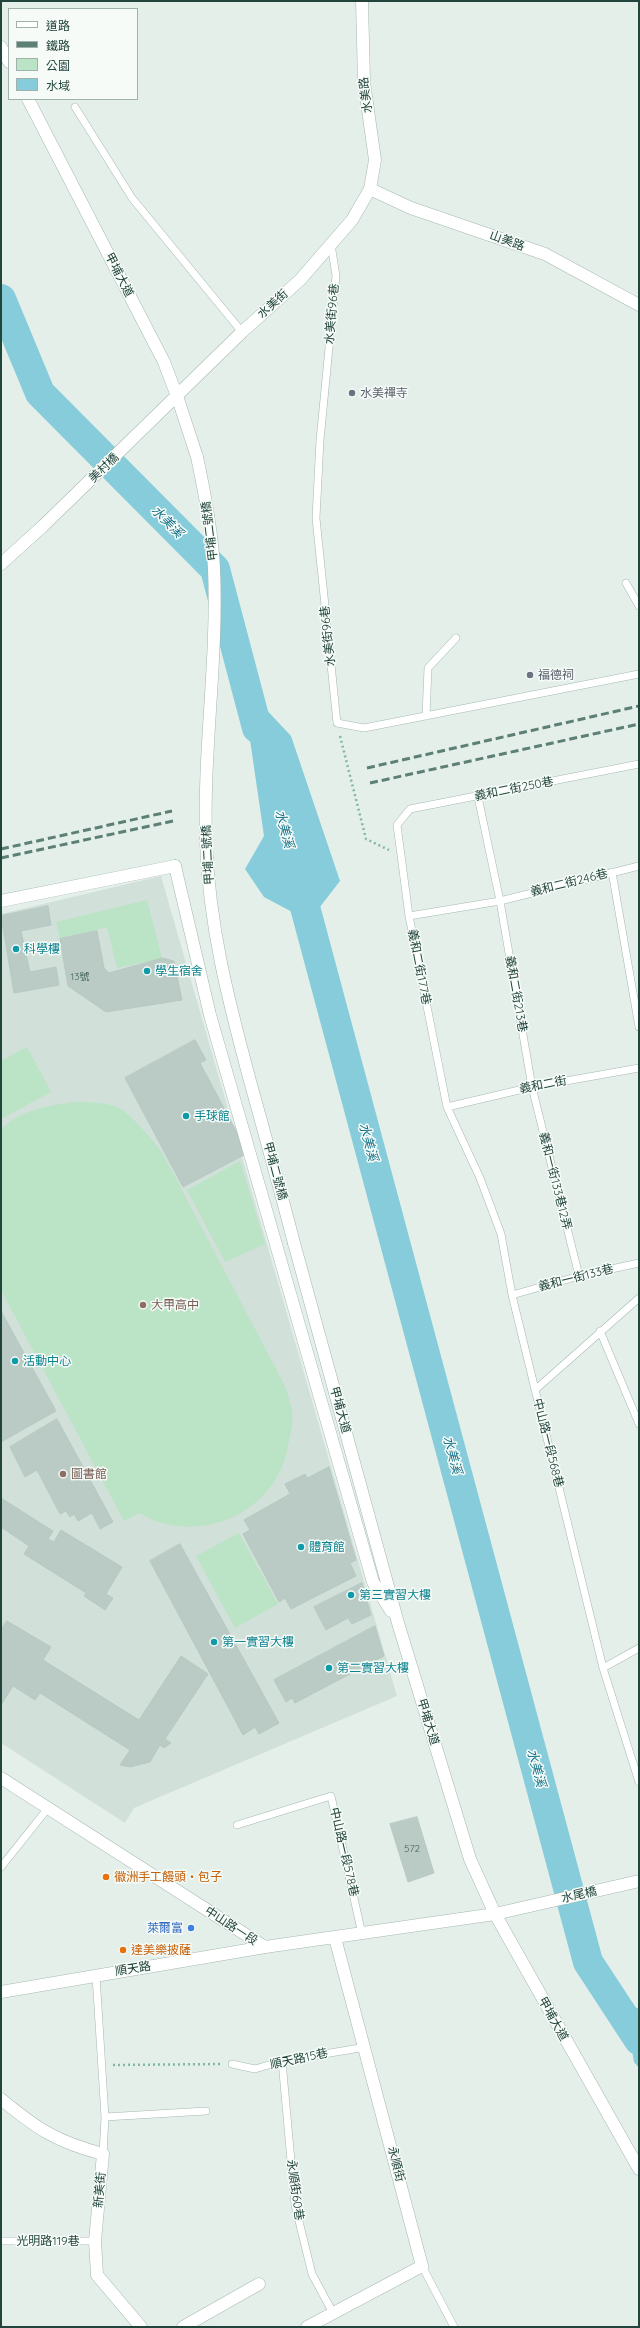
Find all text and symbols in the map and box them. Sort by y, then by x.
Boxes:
legend [8,8,138,100]
text: 道路 [46,18,70,33]
text: 鐵路 [46,38,70,53]
text: 公園 [46,58,70,73]
street label: 水美路 [357,76,375,114]
text: 水域 [46,78,70,93]
street label: 山美路 [488,228,526,254]
street label: 甲埔大道 [102,250,136,300]
street label: 水美街96巷 [322,283,342,345]
street label: 水美街 [255,287,291,321]
place label: 水美禪寺 [360,386,408,400]
marker: 水美禪寺 [347,388,357,398]
street label: 美村橋 [86,450,122,486]
street label: 甲埔二號橋 [199,500,221,562]
water label: 水美溪 [148,503,186,541]
street label: 水美街96巷 [318,605,338,667]
place label: 福德祠 [538,668,574,682]
marker: 福德祠 [525,670,535,680]
street label: 義和二街250巷 [473,774,555,804]
water label: 水美溪 [271,808,297,850]
street label: 甲埔二號橋 [199,825,217,885]
street label: 義和二街246巷 [529,866,609,900]
street label: 義和二街177巷 [405,928,433,1006]
place label: 科學樓 [24,942,60,956]
marker: 科學樓 [11,944,21,954]
street label: 義和二街213巷 [502,955,530,1033]
place label: 學生宿舍 [155,964,203,978]
marker: 學生宿舍 [142,966,152,976]
house number: 13號 [71,971,89,983]
street label: 義和二街 [518,1073,568,1097]
place label: 手球館 [194,1109,230,1123]
marker: 手球館 [181,1111,191,1121]
water label: 水美溪 [355,1121,381,1163]
street label: 義和一街133巷12弄 [536,1131,574,1231]
street label: 甲埔二號橋 [260,1140,290,1202]
street label: 義和一街133巷 [537,1262,615,1294]
place label: 大甲高中 [151,1298,199,1312]
marker: 大甲高中 [138,1300,148,1310]
place label: 活動中心 [23,1354,71,1368]
marker: 活動中心 [10,1356,20,1366]
street label: 甲埔大道 [327,1385,353,1435]
street label: 中山路一段568巷 [530,1397,566,1489]
water label: 水美溪 [439,1434,465,1476]
place label: 圖書館 [71,1467,107,1481]
marker: 圖書館 [58,1469,68,1479]
place label: 體育館 [309,1540,345,1554]
marker: 體育館 [296,1542,306,1552]
place label: 第三實習大樓 [359,1588,431,1602]
marker: 第三實習大樓 [346,1590,356,1600]
place label: 第一實習大樓 [222,1635,294,1649]
marker: 第一實習大樓 [209,1637,219,1647]
place label: 第二實習大樓 [337,1661,409,1675]
marker: 第二實習大樓 [324,1663,334,1673]
street label: 甲埔大道 [414,1697,442,1747]
water label: 水美溪 [523,1747,549,1789]
street label: 中山路一段578巷 [327,1806,361,1898]
house number: 572 [404,1843,420,1855]
place label: 徽洲手工饅頭‧包子 [114,1870,222,1884]
marker: 徽洲手工饅頭‧包子 [101,1872,111,1882]
street label: 水尾橋 [560,1884,598,1906]
street label: 中山路一段 [202,1904,260,1948]
place label: 萊爾富 [147,1921,183,1935]
marker: 萊爾富 [186,1923,196,1933]
place label: 達美樂披薩 [131,1943,191,1957]
marker: 達美樂披薩 [118,1945,128,1955]
street label: 順天路 [114,1959,152,1979]
street label: 甲埔大道 [535,1995,571,2043]
street label: 順天路15巷 [269,2046,329,2072]
street label: 永順街 [385,2145,407,2183]
street label: 永順街60巷 [284,2158,306,2222]
street label: 新美街 [91,2171,109,2209]
street label: 光明路119巷 [16,2234,80,2248]

